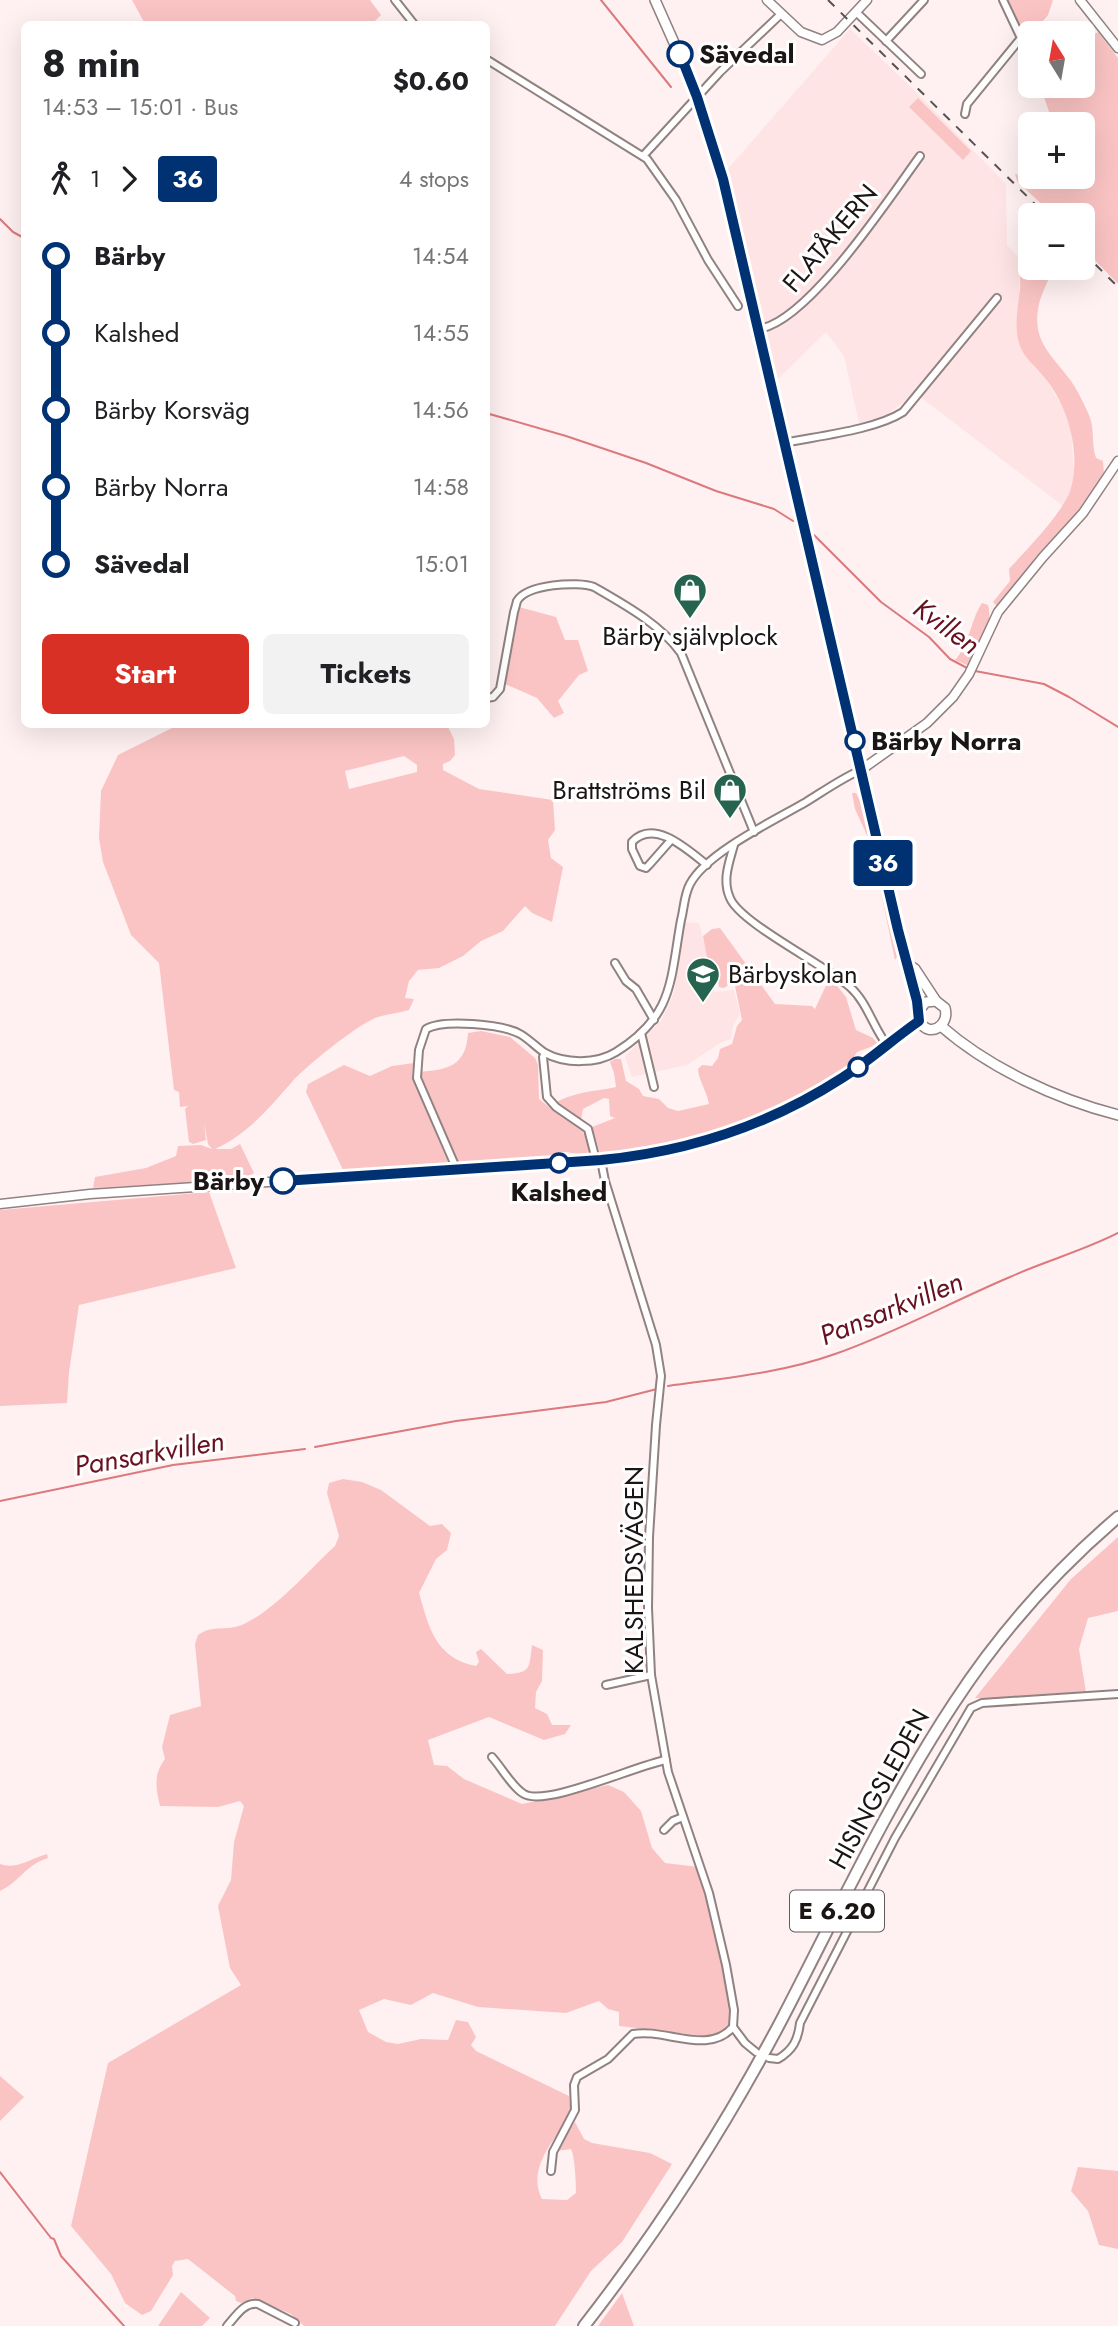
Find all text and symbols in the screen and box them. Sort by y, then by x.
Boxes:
north arrow [1018,21,1096,98]
map controls [1018,21,1095,280]
place label: Sävedal [699,35,795,73]
text: 8 min [42,36,141,91]
marker: Sävedal [667,41,693,67]
text: $0.60 [393,62,469,100]
text: 14:53 – 15:01 · Bus [42,90,238,124]
button: + [1018,112,1095,189]
icon: walk [42,160,80,198]
icon: forward [110,160,148,198]
text: 36 [172,161,203,196]
text: 1 [90,162,100,196]
text: 4 stops [399,162,469,196]
street label: FLATÅKERN [773,176,887,300]
button: − [1018,203,1095,280]
text: Bärby [94,237,165,275]
text: 14:54 [412,239,469,273]
text: Kalshed [94,314,180,352]
text: 14:55 [412,316,469,350]
text: Bärby Korsväg [94,391,250,429]
text: 14:56 [412,393,469,427]
text: Bärby Norra [94,468,228,506]
text: 14:58 [413,470,469,504]
text: Sävedal [94,545,190,583]
text: 15:01 [415,547,469,581]
shop icon: Bärby självplock [671,571,709,620]
water label: Kvillen [905,588,989,665]
place label: Bärby självplock [602,617,778,655]
button: Start [42,634,249,714]
button: Tickets [263,634,469,714]
place label: Bärby Norra [871,722,1021,760]
marker: Bärby Norra [845,731,865,751]
place label: Brattströms Bil [552,771,706,809]
shop icon: Brattströms Bil [711,771,749,820]
line badge: 36 [852,840,914,886]
text: 36 [868,845,898,880]
school or university icon: Bärbyskolan [684,955,722,1004]
place label: Bärbyskolan [728,955,858,993]
unlabelled marker [848,1057,868,1077]
marker: Kalshed [549,1153,569,1173]
place label: Bärby [193,1162,264,1200]
marker: Bärby [270,1168,296,1194]
place label: Kalshed [511,1173,607,1211]
water label: Pansarkvillen [813,1261,969,1356]
water label: Pansarkvillen [71,1420,227,1487]
street label: KALSHEDSVÄGEN [615,1466,653,1674]
street label: HISINGSLEDEN [819,1702,939,1876]
road number: E 6.20 [790,1890,884,1932]

